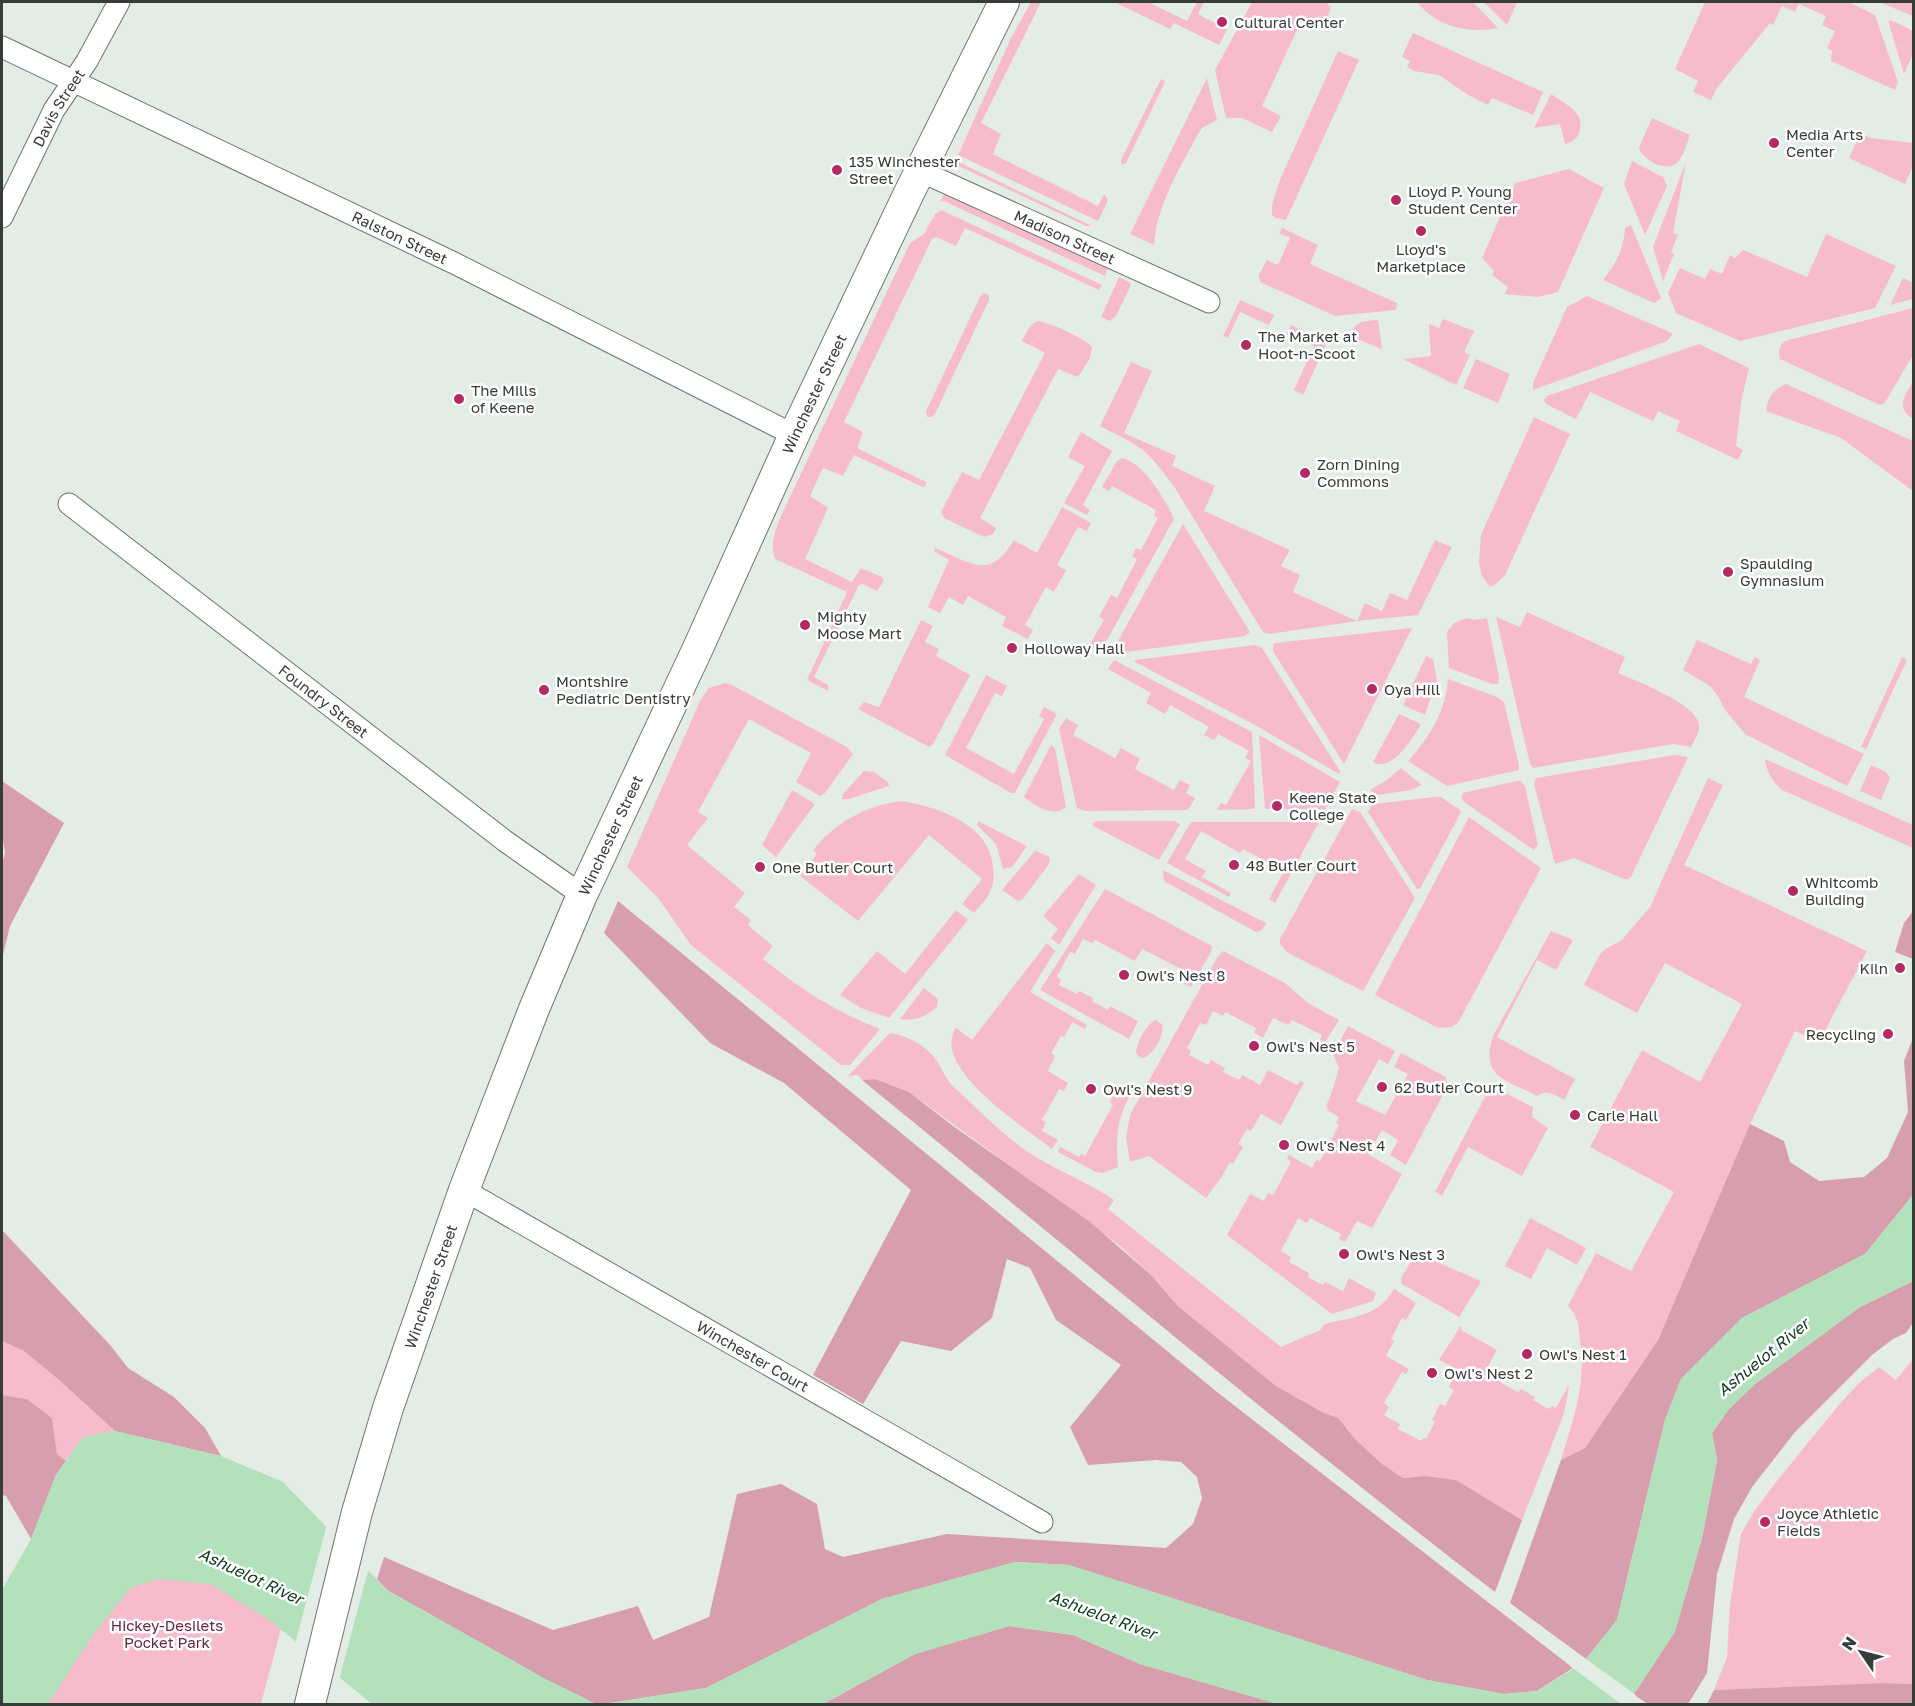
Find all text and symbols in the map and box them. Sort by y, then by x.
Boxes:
place label: Cultural Center [1234,13,1344,31]
marker: Cultural Center [1215,15,1229,29]
street label: Davis Street [29,65,88,150]
place label: Media Arts Center [1786,125,1863,160]
marker: Media Arts Center [1767,136,1781,150]
place label: 135 Winchester Street [849,152,960,187]
marker: 135 Winchester Street [830,163,844,177]
place label: Lloyd P. Young Student Center [1408,182,1518,217]
marker: Lloyd P. Young Student Center [1389,193,1403,207]
street label: Madison Street [1011,206,1118,267]
street label: Ralston Street [349,207,451,268]
marker: Lloyd's Marketplace [1414,224,1428,238]
place label: Lloyd's Marketplace [1376,240,1466,275]
place label: The Market at Hoot-n-Scoot [1258,327,1357,362]
street label: Winchester Street [778,331,850,457]
marker: The Market at Hoot-n-Scoot [1239,338,1253,352]
place label: The Mills of Keene [471,381,536,416]
marker: The Mills of Keene [452,392,466,406]
place label: Zorn Dining Commons [1317,455,1400,490]
marker: Zorn Dining Commons [1298,466,1312,480]
place label: Spaulding Gymnasium [1740,554,1824,589]
marker: Spaulding Gymnasium [1721,565,1735,579]
place label: Mighty Moose Mart [817,607,902,642]
marker: Mighty Moose Mart [798,618,812,632]
place label: Holloway Hall [1024,639,1125,657]
marker: Holloway Hall [1005,641,1019,655]
street label: Foundry Street [275,661,372,741]
place label: Montshire Pediatric Dentistry [556,672,691,707]
place label: Oya Hill [1384,680,1440,698]
marker: Oya Hill [1365,682,1379,696]
marker: Montshire Pediatric Dentistry [537,683,551,697]
street label: Winchester Street [574,772,646,898]
place label: Keene State College [1289,788,1377,823]
marker: Keene State College [1270,799,1284,813]
place label: 48 Butler Court [1246,856,1357,874]
place label: One Butler Court [772,858,893,876]
marker: 48 Butler Court [1227,858,1241,872]
marker: One Butler Court [753,860,767,874]
place label: Whitcomb Building [1805,873,1878,908]
marker: Whitcomb Building [1786,884,1800,898]
place label: Kiln [1860,959,1888,977]
marker: Kiln [1893,961,1907,975]
place label: Owl's Nest 8 [1136,966,1225,984]
marker: Owl's Nest 8 [1117,968,1131,982]
place label: Recycling [1806,1025,1876,1043]
marker: Recycling [1881,1027,1895,1041]
place label: Owl's Nest 5 [1266,1037,1355,1055]
marker: Owl's Nest 5 [1247,1039,1261,1053]
place label: 62 Butler Court [1394,1078,1504,1096]
place label: Owl's Nest 9 [1103,1080,1192,1098]
marker: 62 Butler Court [1375,1080,1389,1094]
marker: Owl's Nest 9 [1084,1082,1098,1096]
place label: Carle Hall [1587,1106,1658,1124]
marker: Carle Hall [1568,1108,1582,1122]
place label: Owl's Nest 4 [1296,1136,1385,1154]
marker: Owl's Nest 4 [1277,1138,1291,1152]
street label: Winchester Street [400,1222,460,1351]
place label: Owl's Nest 3 [1356,1245,1445,1263]
marker: Owl's Nest 3 [1337,1247,1351,1261]
water label: Ashuelot River [1713,1312,1815,1400]
street label: Winchester Court [693,1317,812,1395]
place label: Owl's Nest 1 [1539,1345,1627,1363]
marker: Owl's Nest 1 [1520,1347,1534,1361]
place label: Owl's Nest 2 [1444,1364,1533,1382]
marker: Owl's Nest 2 [1425,1366,1439,1380]
place label: Joyce Athletic Fields [1777,1504,1879,1539]
marker: Joyce Athletic Fields [1758,1515,1772,1529]
water label: Ashuelot River [196,1543,309,1610]
water label: Ashuelot River [1047,1586,1162,1645]
park label: Hickey-Desilets Pocket Park [111,1616,223,1651]
north arrow [1831,1622,1891,1682]
text: N [1837,1633,1860,1654]

